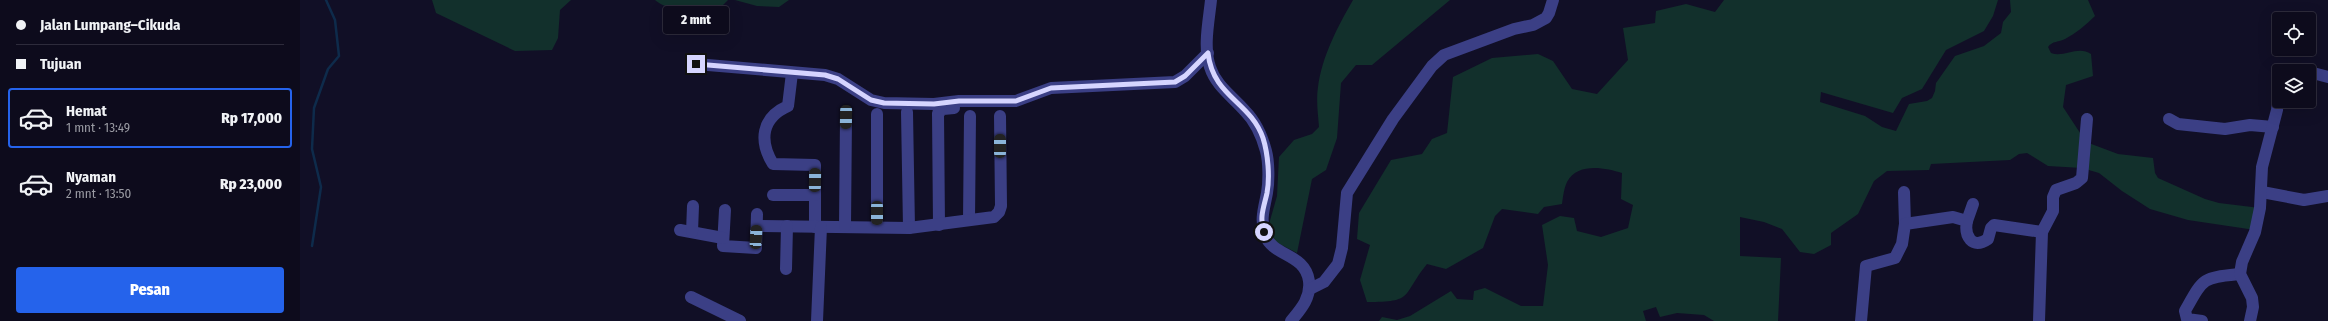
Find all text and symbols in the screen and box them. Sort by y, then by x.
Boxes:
callout: 2 mnt [663,6,729,34]
text: 2 mnt [681,12,711,27]
map controls [2272,12,2316,108]
button: locate [2272,12,2316,56]
text: Jalan Lumpang–Cikuda [40,16,181,34]
text: Tujuan [40,55,82,73]
route end [687,55,705,73]
button: layers [2272,64,2316,108]
icon: car [18,100,54,136]
text: Hemat [66,102,107,120]
car [840,105,852,129]
text: Rp 17,000 [221,109,282,127]
text: 1 mnt · 13:49 [66,120,130,135]
car [994,134,1006,158]
icon: car [18,166,54,202]
text: Nyaman [66,168,116,186]
car [809,168,821,192]
text: Rp 23,000 [220,175,282,193]
text: 2 mnt · 13:50 [66,186,131,201]
car [871,201,883,225]
route start [1255,223,1273,241]
car [749,225,763,249]
button: Pesan [16,267,284,313]

